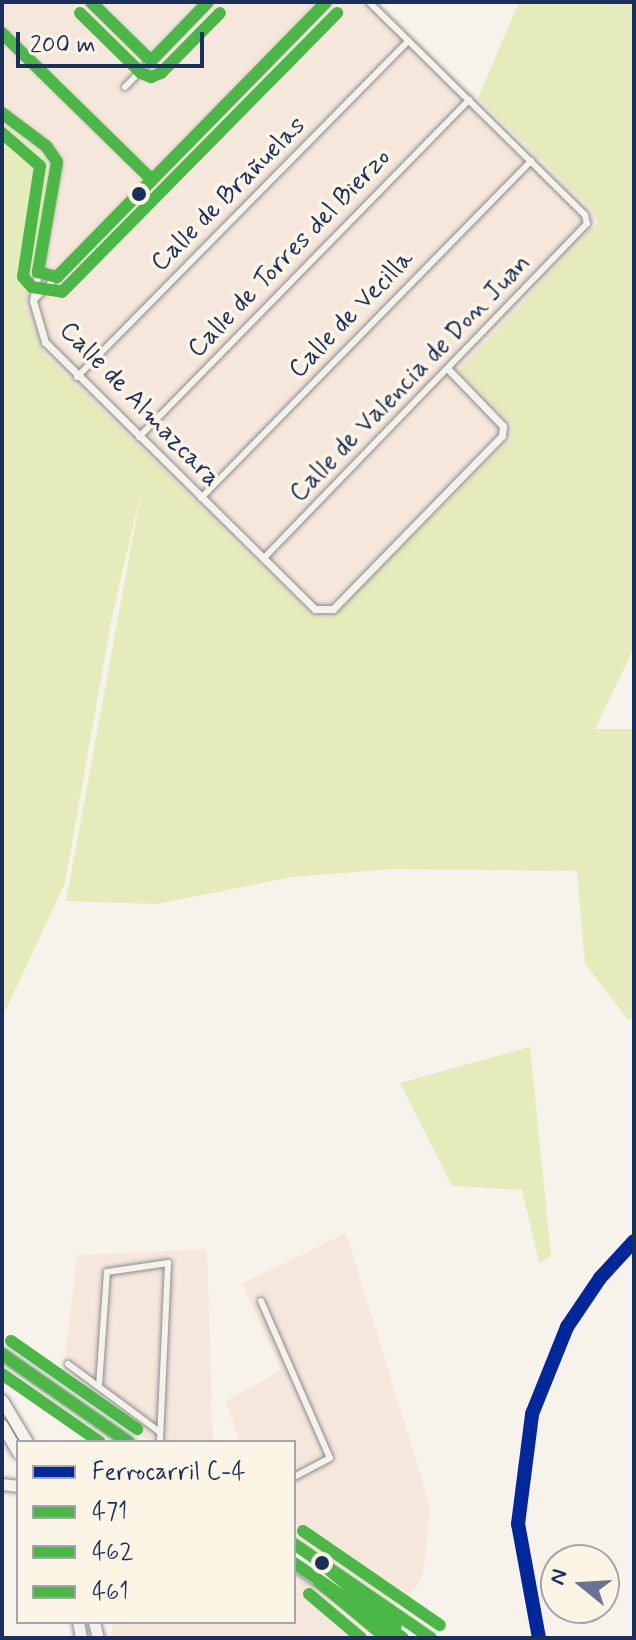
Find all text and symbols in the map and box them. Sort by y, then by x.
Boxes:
scale bar [20,16,208,66]
text: 200 m [30,30,96,61]
street label: Calle de Brañuelas [145,111,313,279]
street label: Calle de Torres del Bierzo [182,143,398,365]
unlabelled marker [131,186,147,202]
street label: Calle de Vecilla [282,244,422,386]
street label: Calle de Valencia de Don Juan [283,247,539,511]
street label: Calle de Almazcara [52,315,226,495]
legend [16,1440,296,1624]
text: Ferrocarril C-4 [92,1457,245,1488]
text: 471 [92,1497,127,1528]
text: 462 [92,1537,134,1568]
north arrow [540,1544,620,1624]
unlabelled marker [314,1555,330,1571]
text: N [543,1566,575,1588]
text: 461 [92,1577,129,1608]

